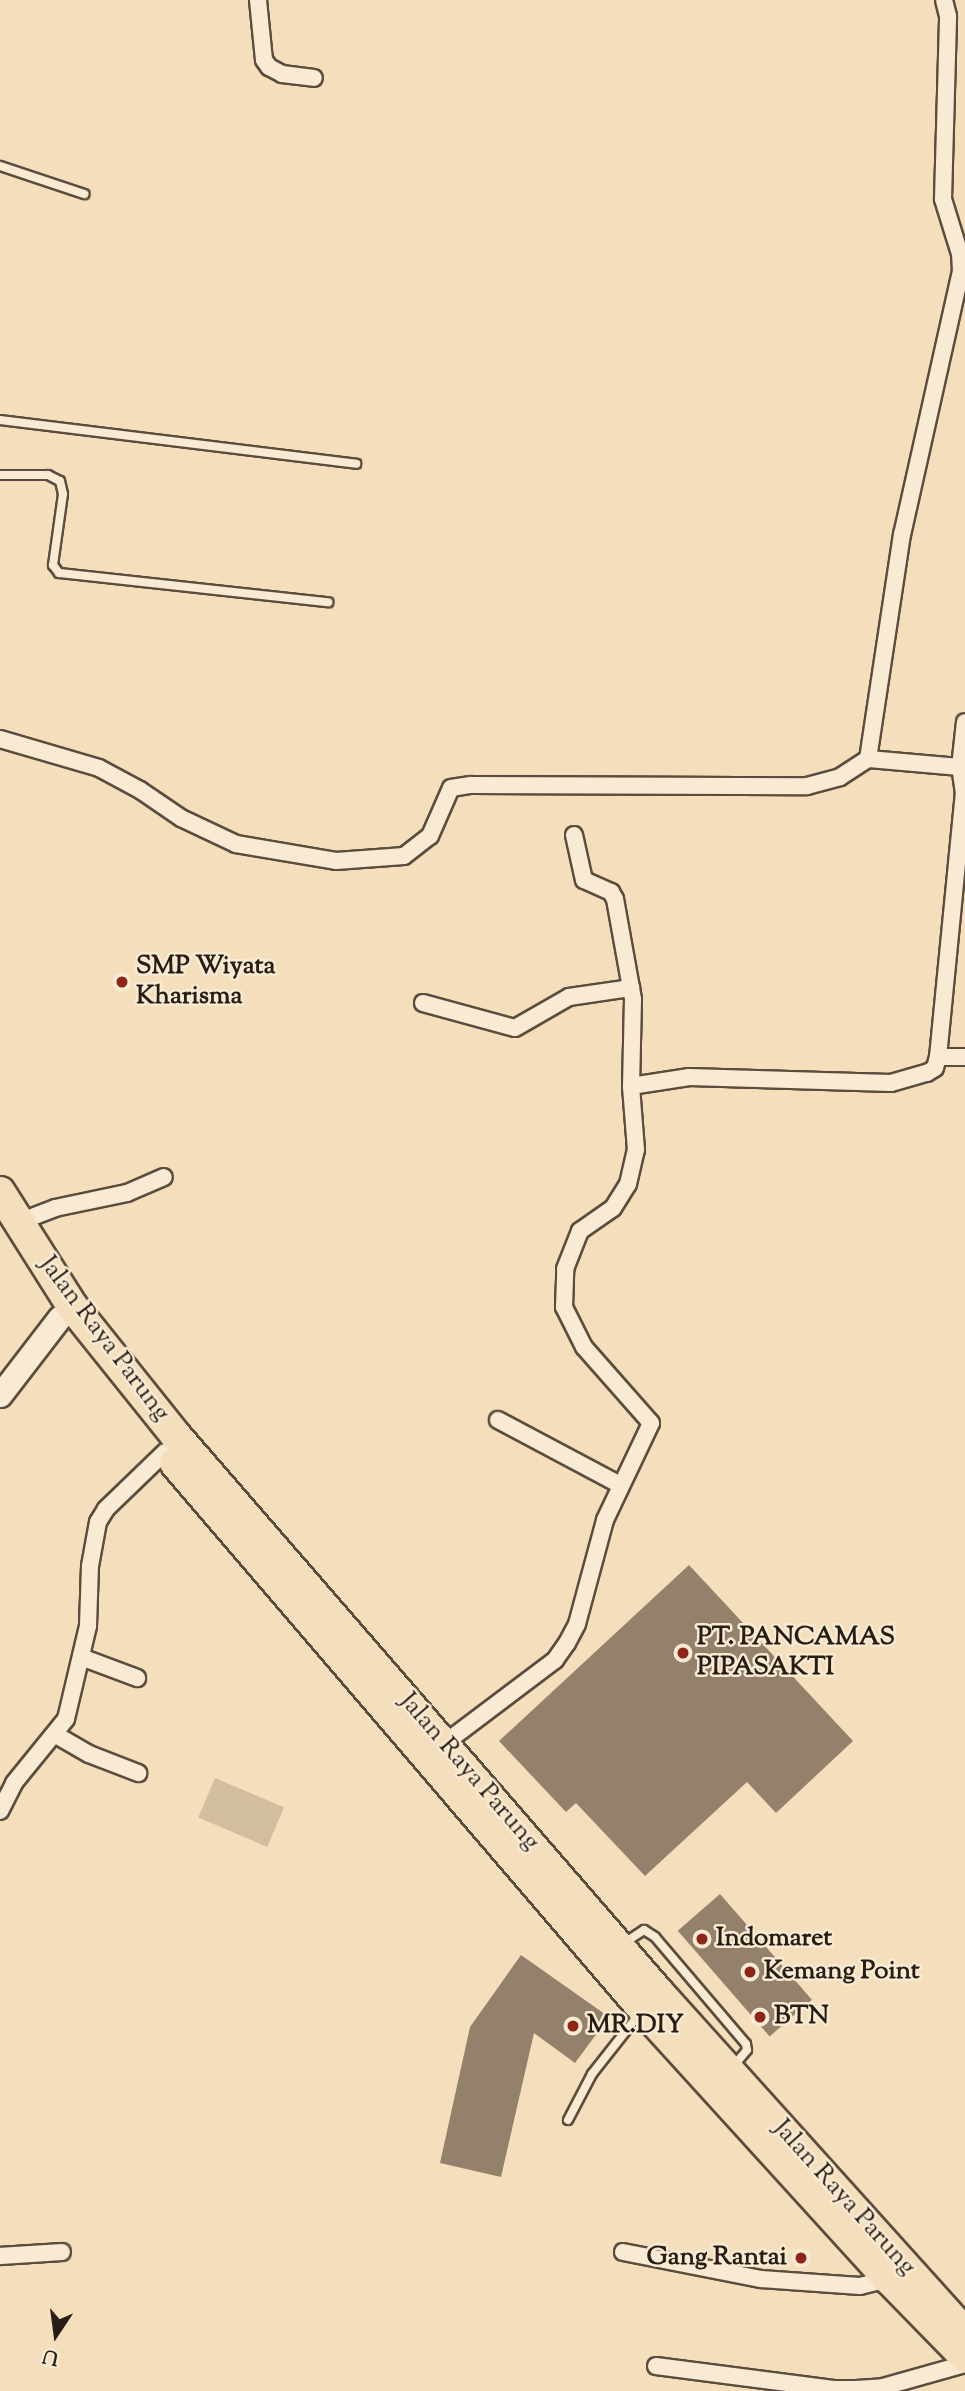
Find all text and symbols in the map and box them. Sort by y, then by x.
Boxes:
place label: SMP Wiyata Kharisma [136,951,275,1012]
marker: SMP Wiyata Kharisma [114,974,130,990]
street label: Jalan Raya Parung [32,1250,176,1428]
place label: PT. PANCAMAS PIPASAKTI [697,1622,895,1684]
marker: PT. PANCAMAS PIPASAKTI [675,1645,691,1661]
street label: Jalan Raya Parung [392,1687,546,1857]
place label: Indomaret [716,1923,832,1955]
marker: Indomaret [694,1931,710,1947]
place label: Kemang Point [764,1956,920,1988]
marker: Kemang Point [742,1964,758,1980]
place label: BTN [774,2001,829,2033]
marker: BTN [752,2009,768,2025]
place label: MR.DIY [587,2010,684,2042]
marker: MR.DIY [565,2018,581,2034]
street label: Jalan Raya Parung [766,2114,922,2282]
place label: Gang Rantai [646,2242,787,2274]
marker: Gang Rantai [793,2250,809,2266]
north arrow [21,2300,91,2370]
text: U [41,2341,62,2371]

